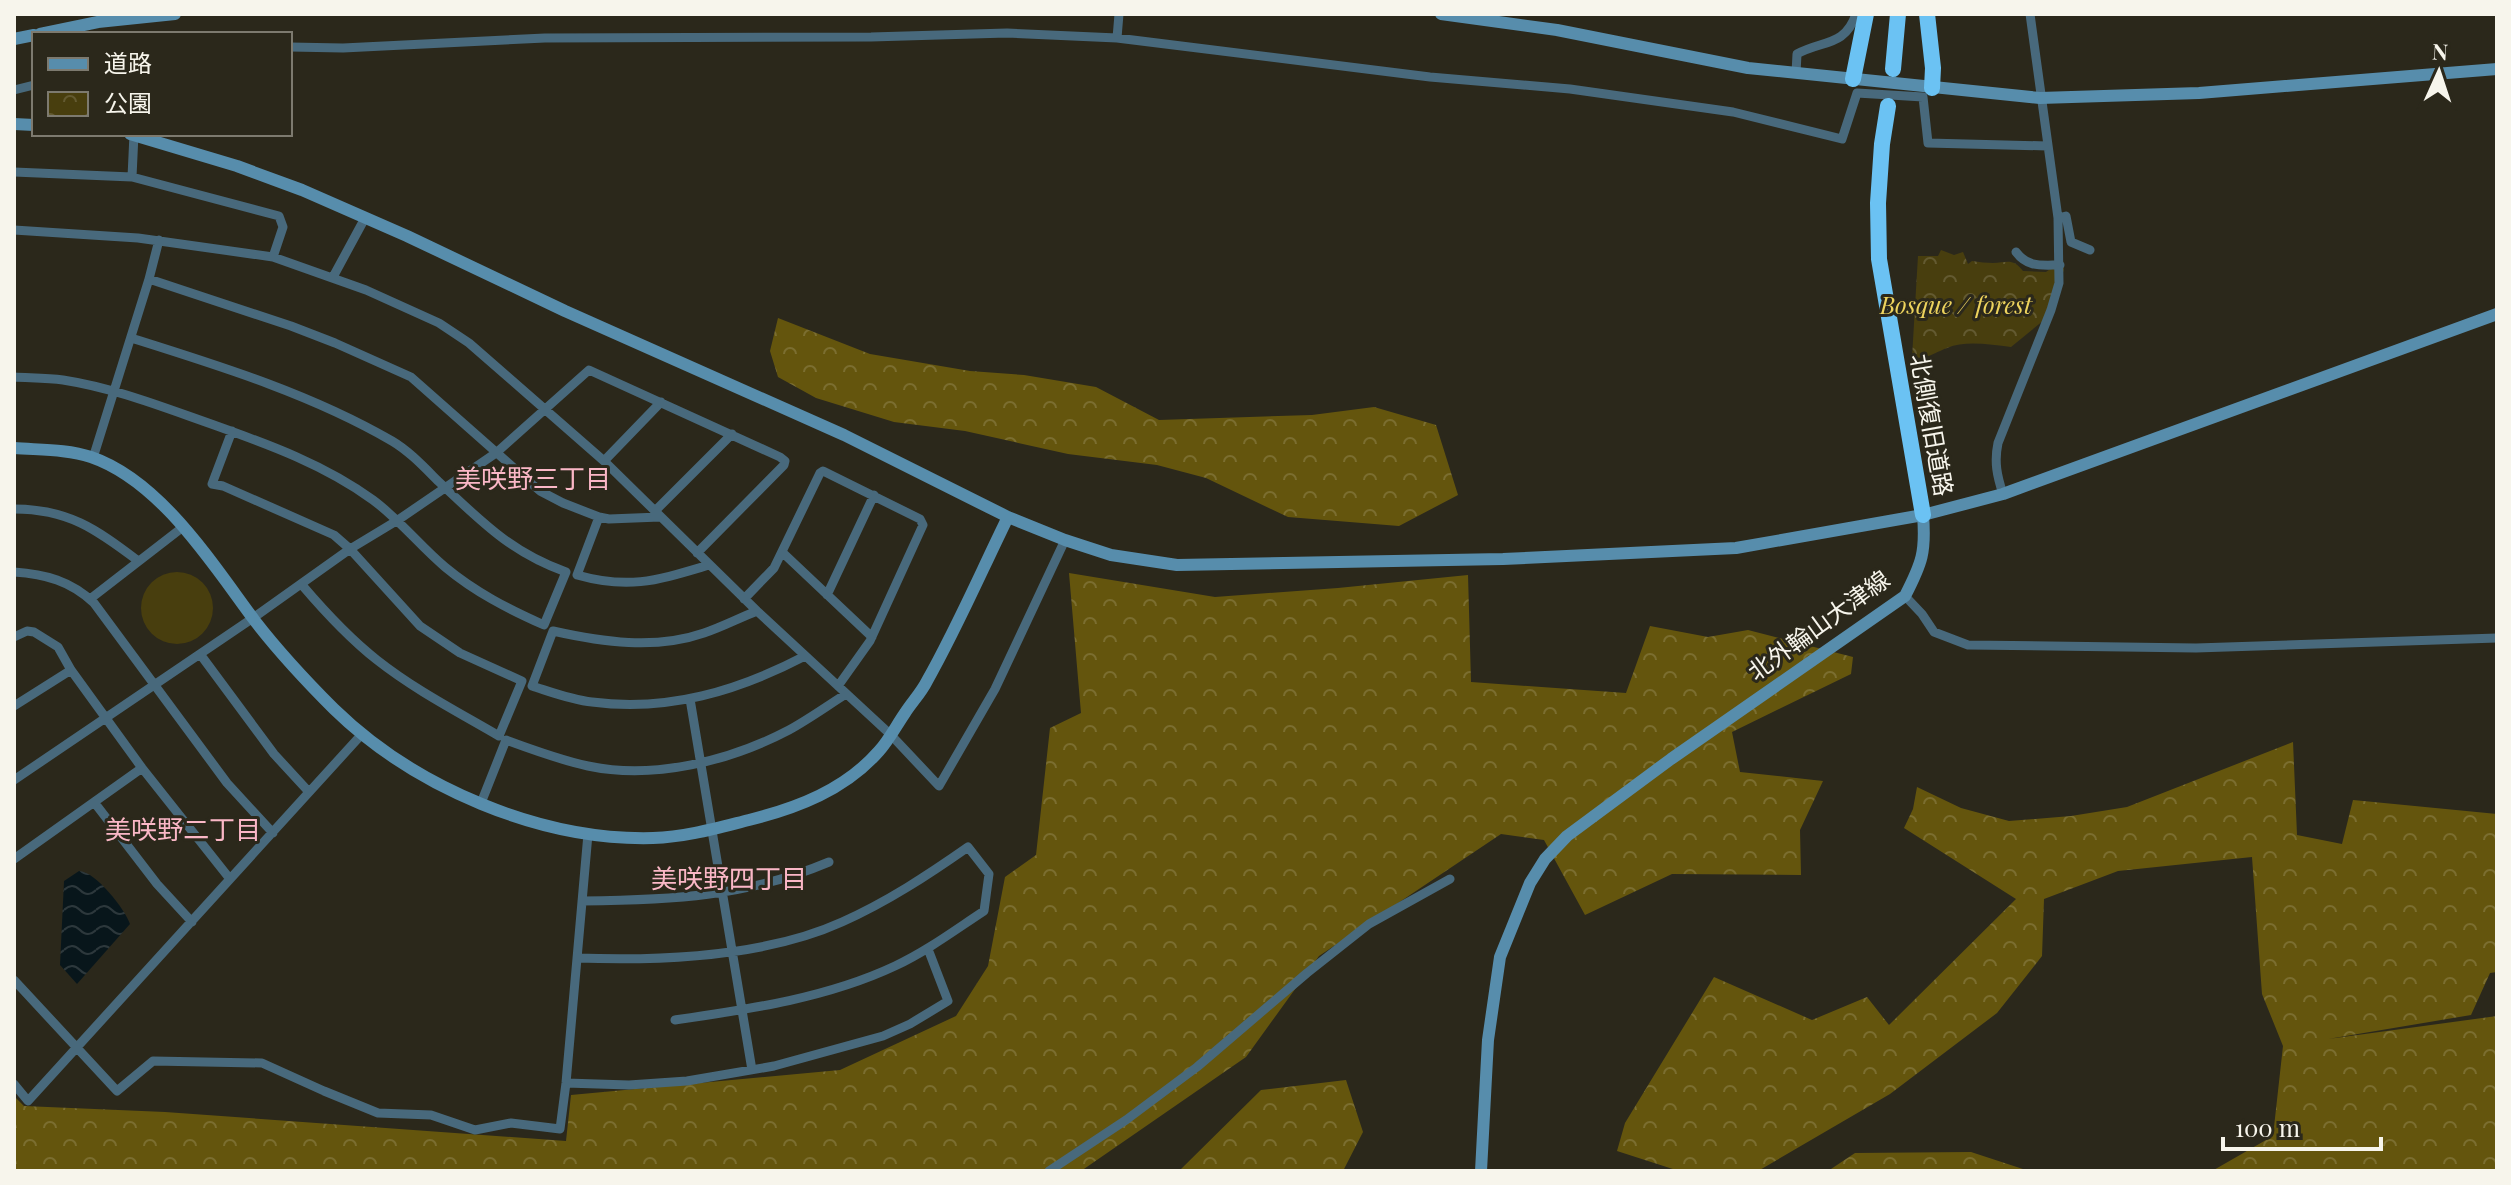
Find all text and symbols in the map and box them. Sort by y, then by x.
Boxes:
legend [32,32,292,136]
north arrow [2399,32,2479,112]
text: N [2431,36,2449,66]
text: 道路 [104,46,152,78]
text: 公園 [104,86,152,118]
park label: Bosque / forest [1879,288,2033,320]
street label: 北側復旧道路 [1905,351,1961,498]
district label: 美咲野三丁目 [455,460,611,495]
street label: 北外輪山大津線 [1740,562,1895,687]
district label: 美咲野二丁目 [105,811,261,846]
district label: 美咲野四丁目 [651,860,807,895]
scale bar [2223,1101,2381,1151]
text: 100 m [2235,1111,2300,1143]

